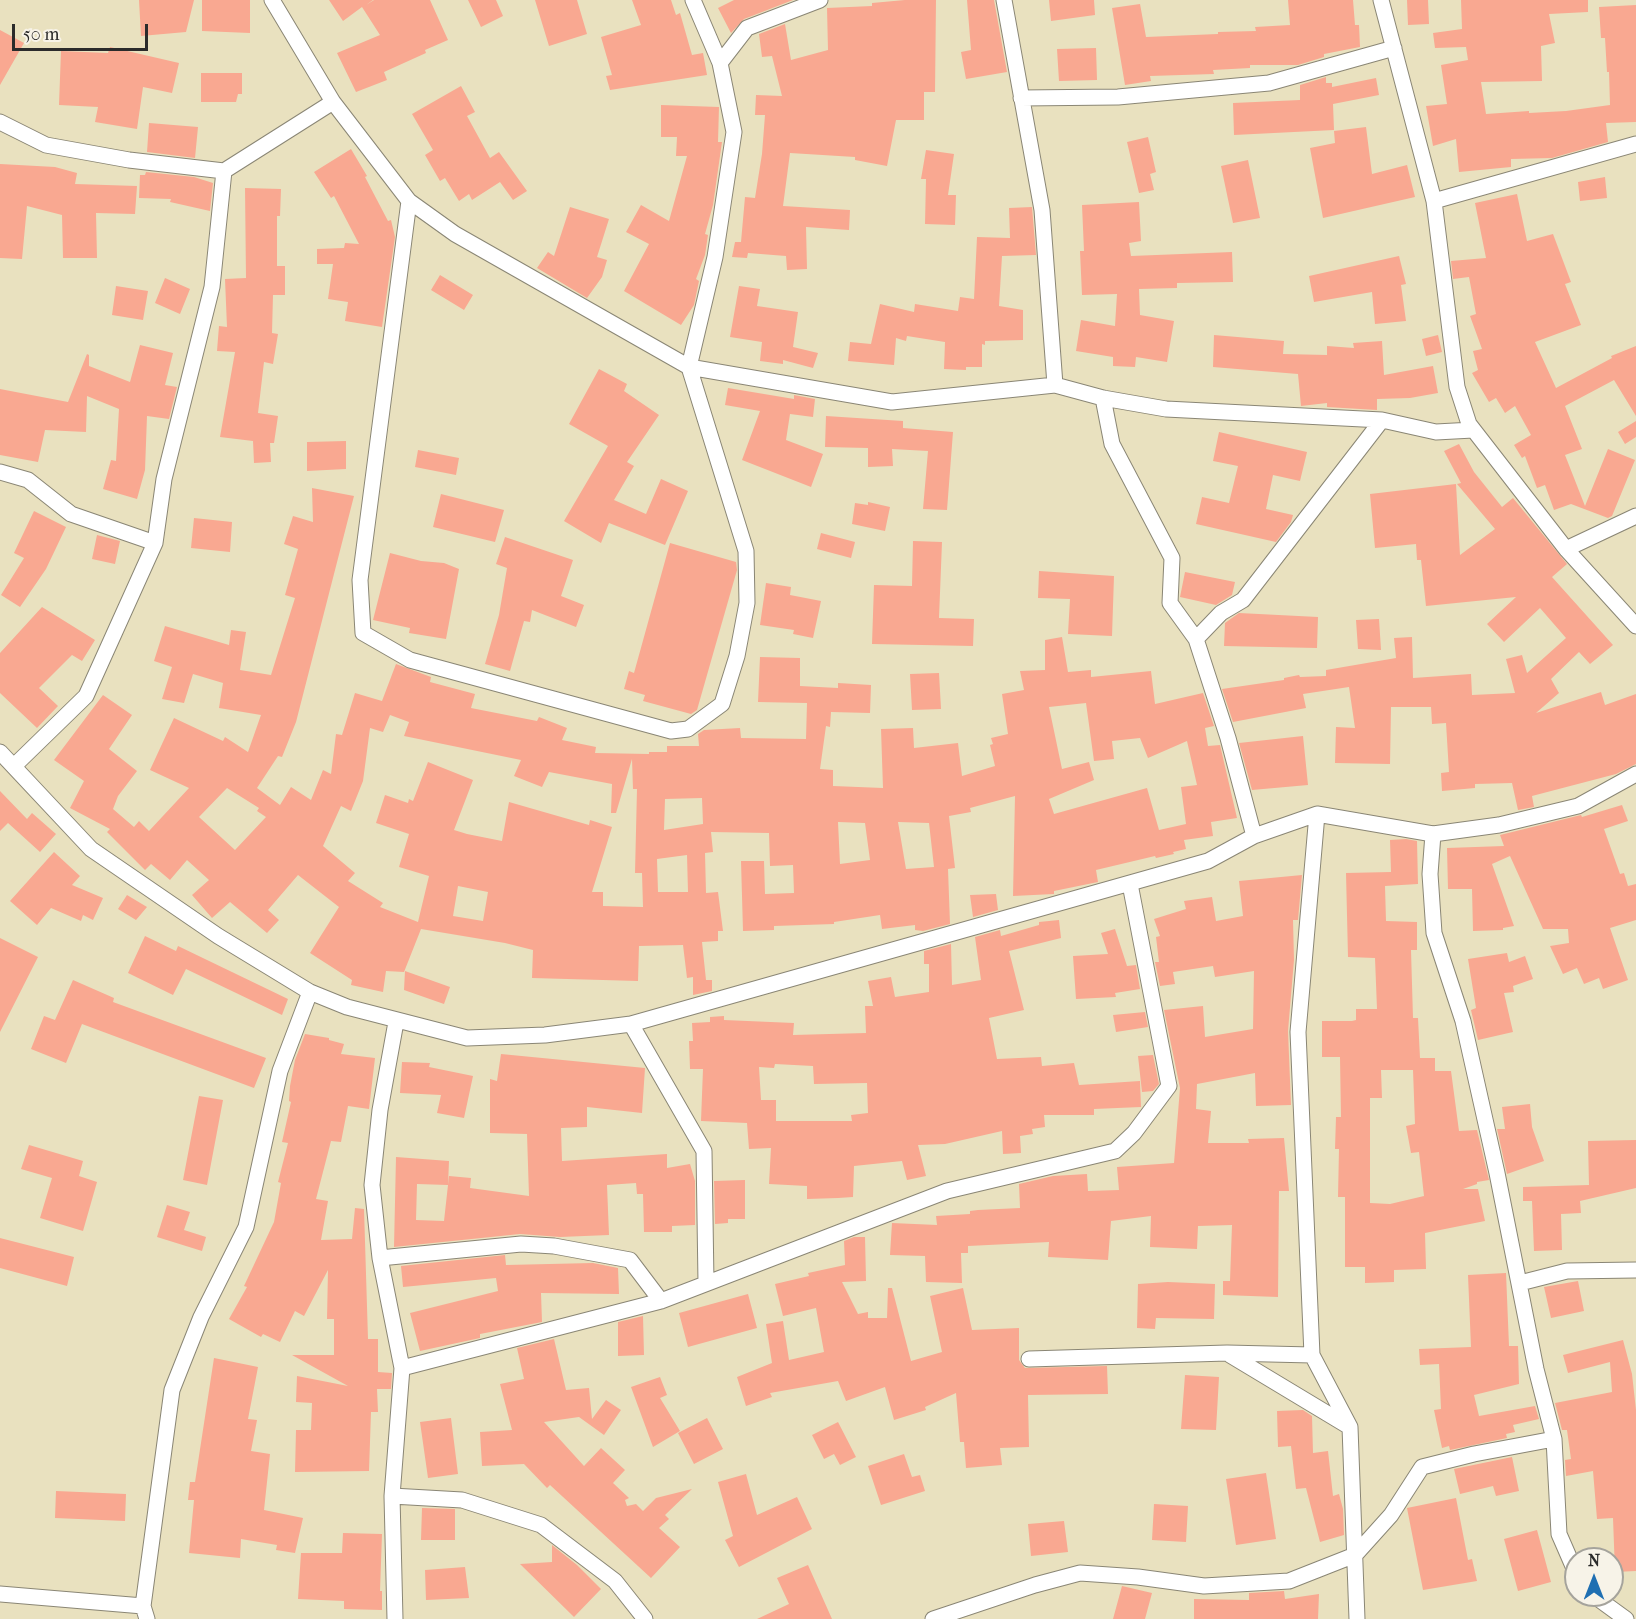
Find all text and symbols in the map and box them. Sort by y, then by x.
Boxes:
scale bar [15,12,152,50]
text: 50 m [23,24,59,45]
north arrow [1564,1547,1624,1607]
text: N [1588,1551,1600,1570]

